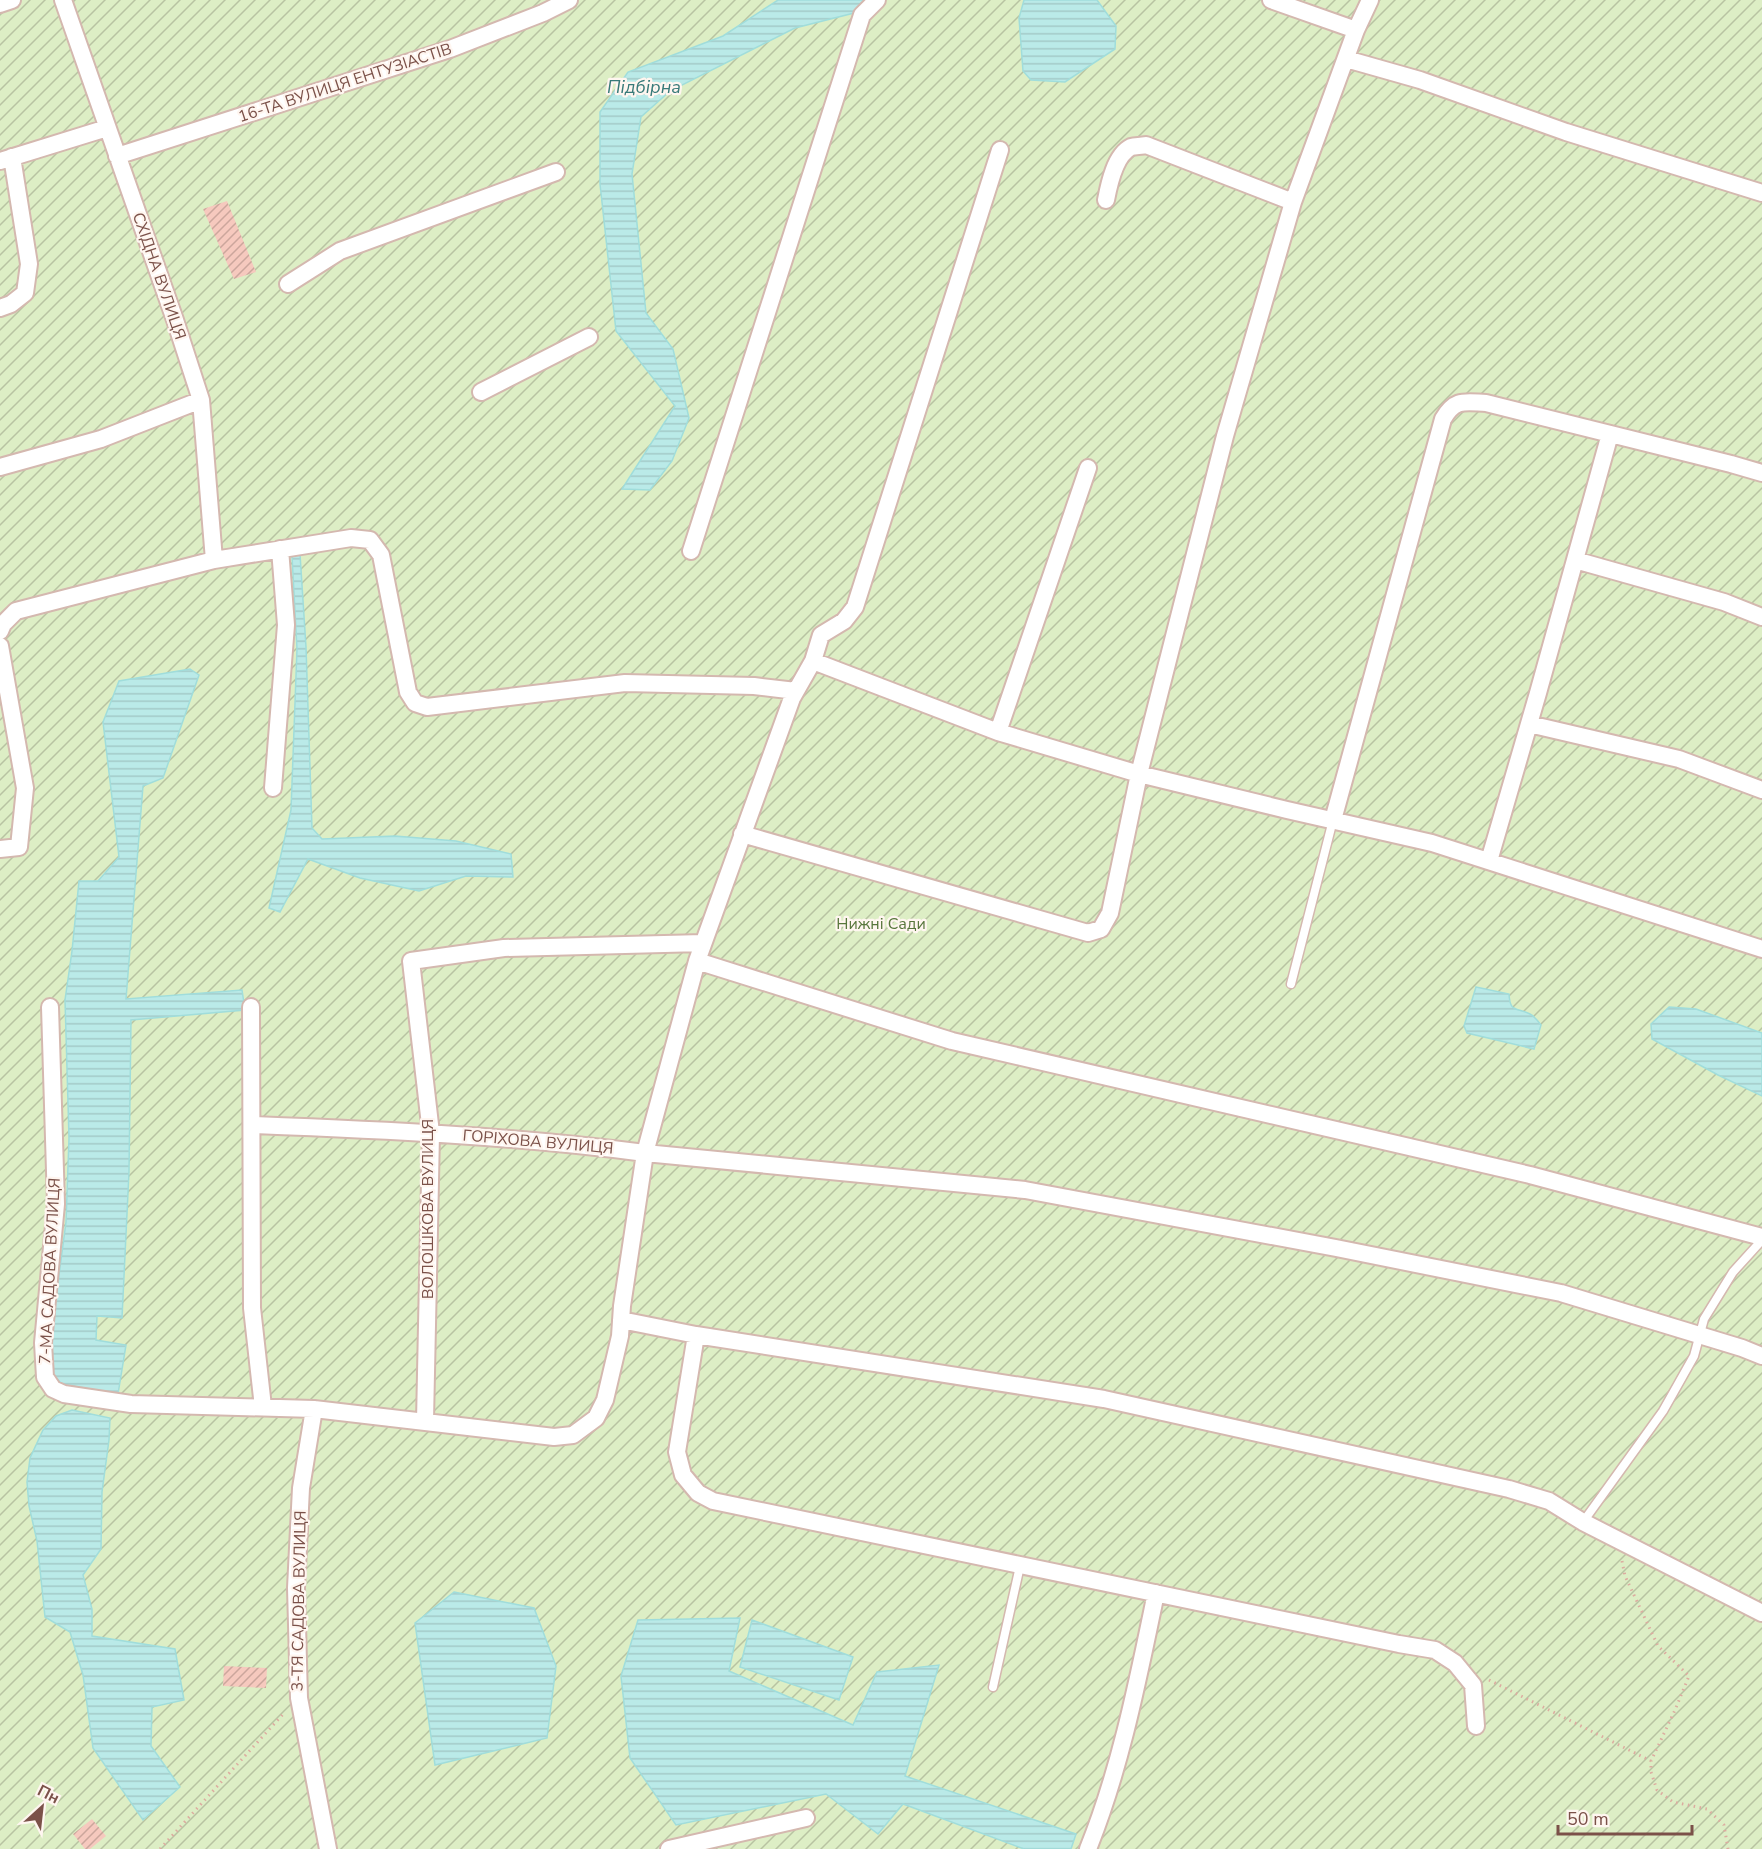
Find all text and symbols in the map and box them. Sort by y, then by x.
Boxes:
street label: 16-ТА ВУЛИЦЯ ЕНТУЗІАСТІВ [235,38,455,128]
water label: Підбірна [607,75,681,99]
street label: СХІДНА ВУЛИЦЯ [127,210,191,342]
park label: Нижні Сади [836,913,926,935]
street label: ВОЛОШКОВА ВУЛИЦЯ [417,1119,439,1299]
street label: ГОРІХОВА ВУЛИЦЯ [462,1124,614,1160]
street label: 7-МА САДОВА ВУЛИЦЯ [34,1177,66,1365]
street label: 3-ТЯ САДОВА ВУЛИЦЯ [286,1510,312,1692]
north arrow [12,1777,72,1837]
text: Пн [34,1780,63,1809]
scale bar [1558,1798,1692,1836]
text: 50 m [1567,1807,1609,1831]

